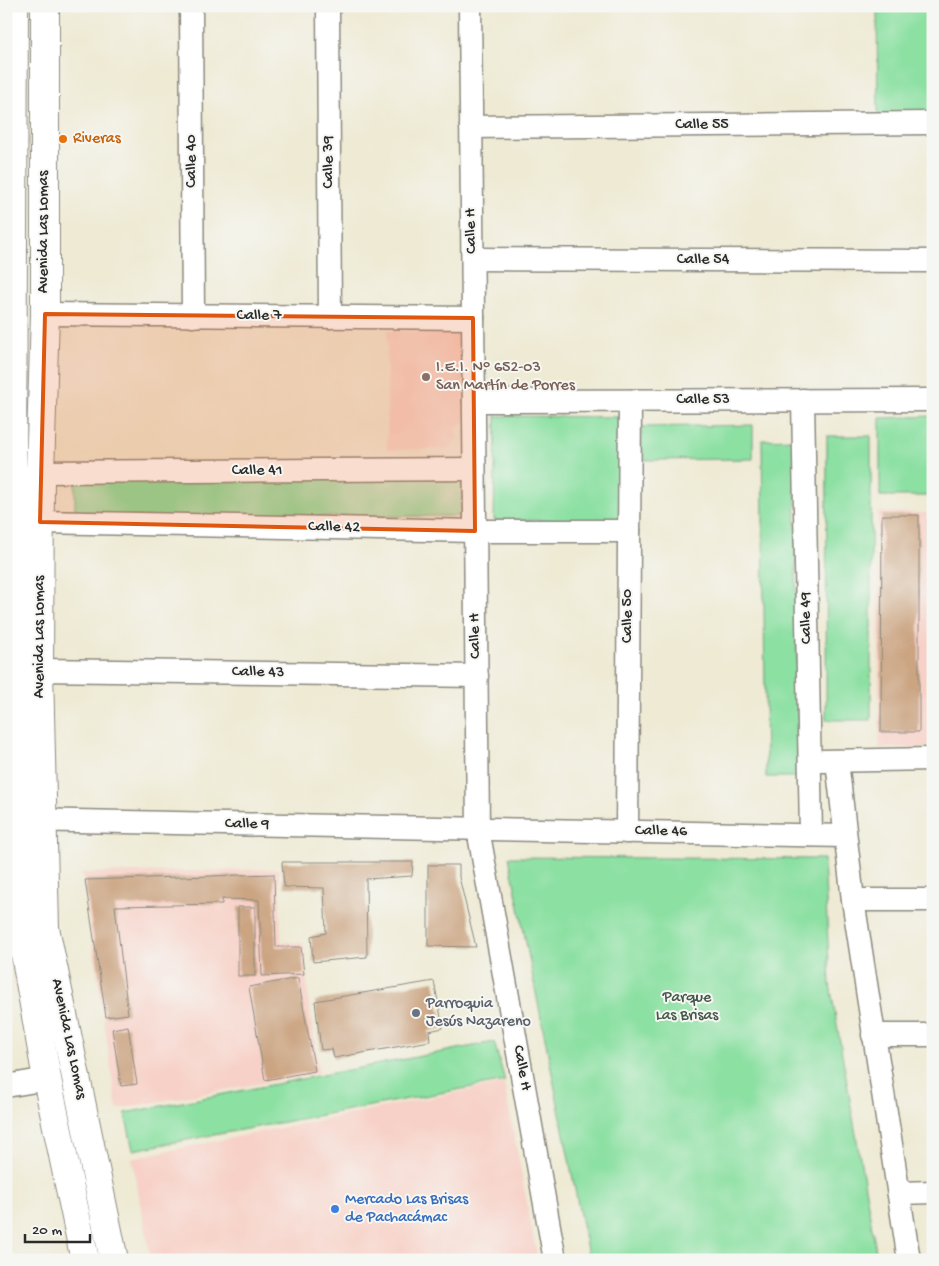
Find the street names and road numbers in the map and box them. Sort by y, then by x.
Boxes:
street label: Calle 55 [675,116,729,135]
street label: Calle 40 [183,134,202,188]
street label: Calle 39 [320,136,339,188]
street label: Avenida Las Lomas [35,170,54,293]
street label: Calle H [462,207,482,254]
street label: Calle 54 [677,251,730,270]
street label: Calle 7 [237,307,282,326]
street label: Calle 53 [676,391,730,410]
street label: Calle 41 [232,462,282,481]
street label: Calle 42 [308,518,360,538]
street label: Avenida Las Lomas [31,575,50,698]
street label: Calle 50 [619,589,638,643]
street label: Calle 49 [797,592,817,644]
street label: Calle H [466,612,486,659]
street label: Calle 43 [232,663,284,683]
street label: Calle 9 [225,815,269,835]
street label: Calle 46 [635,822,688,842]
street label: Avenida Las Lomas [46,977,90,1102]
street label: Calle H [508,1044,534,1093]

